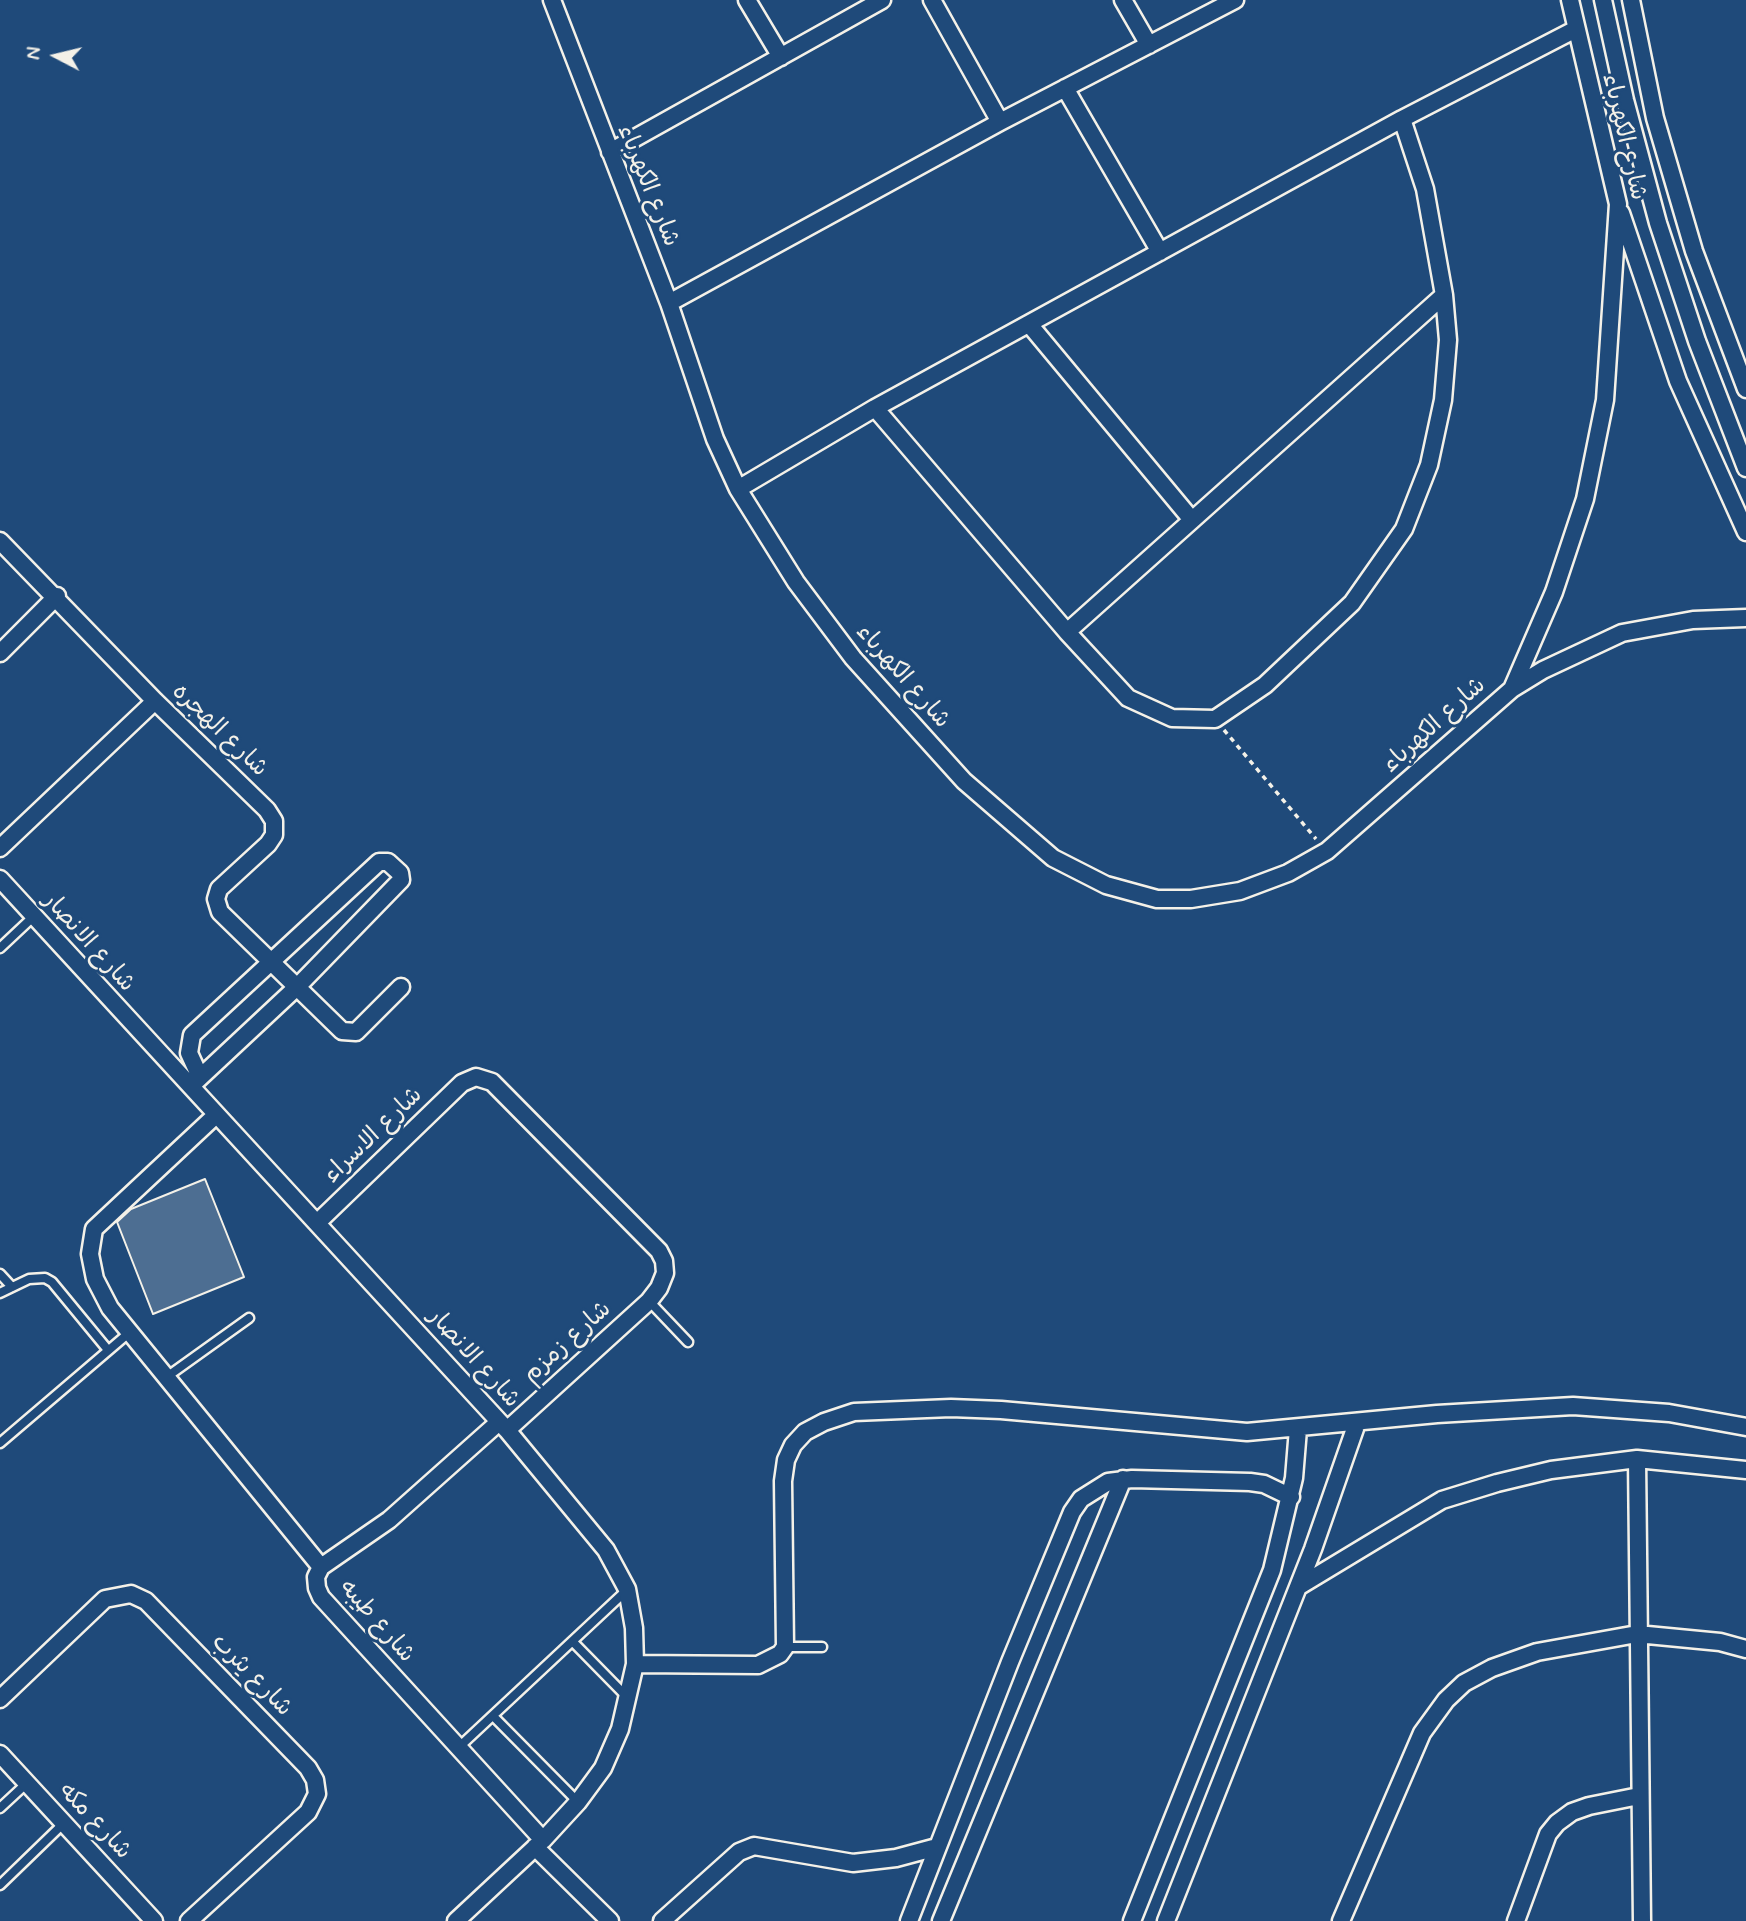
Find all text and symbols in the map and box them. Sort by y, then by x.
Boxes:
north arrow [21,21,91,91]
text: N [21,46,48,61]
street label: شارع الكهرباء [1594,71,1652,203]
street label: شارع الكهرباء [609,121,685,251]
street label: شارع الكهرباء [849,619,955,735]
street label: شارع الكهرباء [1377,672,1493,780]
street label: شارع الهجره [165,678,273,784]
street label: شارع الانصار [36,887,140,999]
street label: شارع الاسراء [319,1082,429,1190]
street label: شارع زمزم [518,1296,618,1390]
street label: شارع الانصار [421,1303,525,1415]
street label: شارع طيبه [332,1575,420,1669]
street label: شارع يثرب [205,1629,297,1723]
street label: شارع مكه [51,1778,137,1866]

